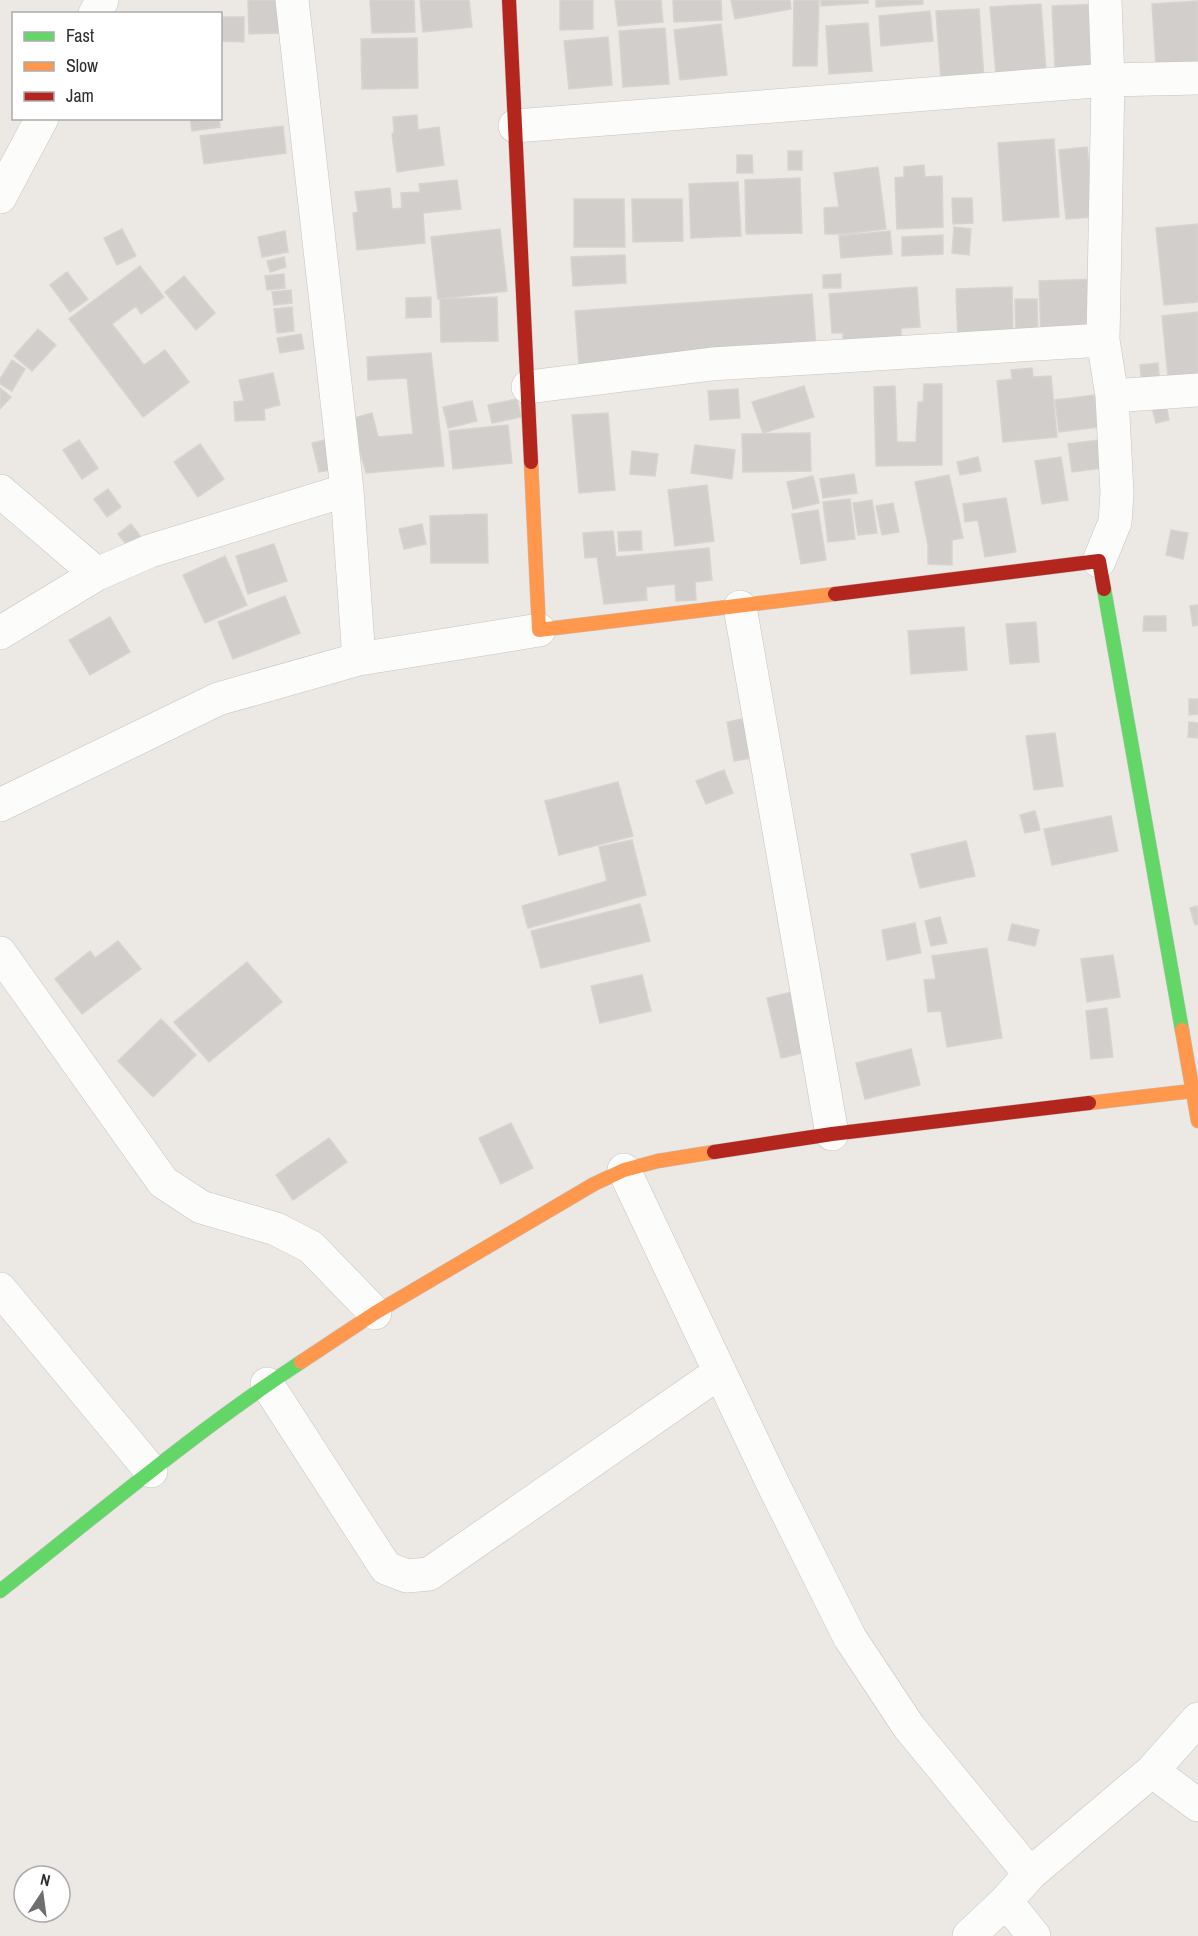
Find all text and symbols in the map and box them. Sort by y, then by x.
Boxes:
legend [12,12,222,120]
text: Fast [66,23,94,48]
text: Slow [66,53,98,78]
text: Jam [66,83,94,108]
north arrow [12,1864,72,1924]
text: N [38,1868,52,1891]

